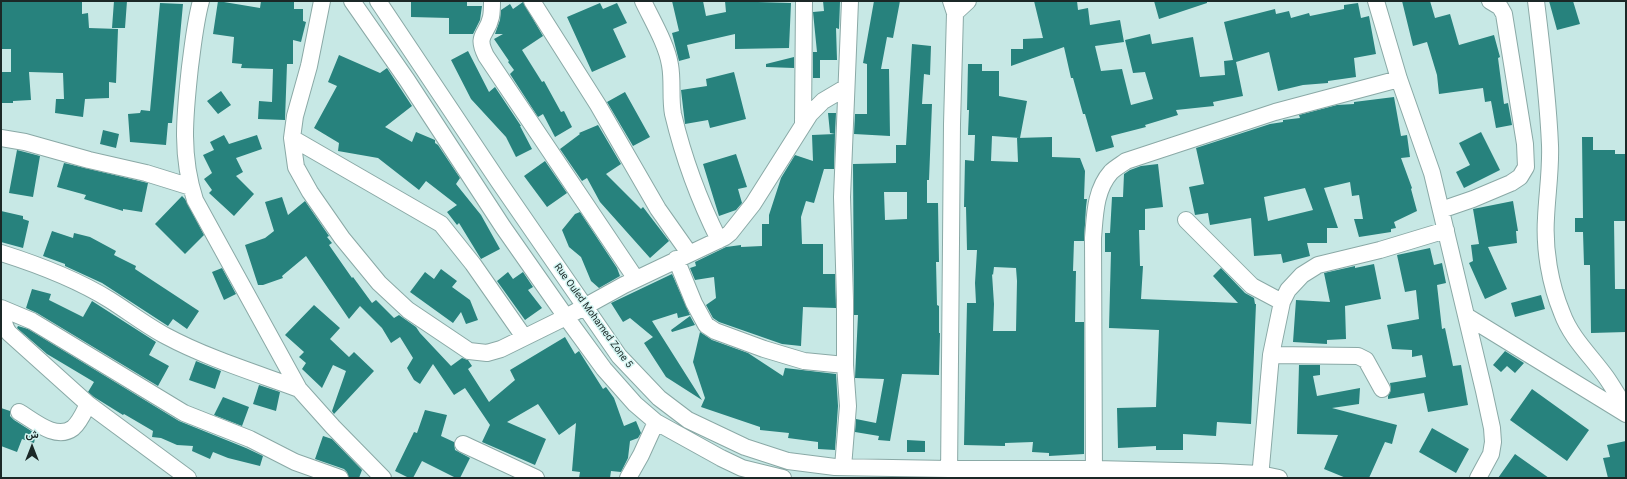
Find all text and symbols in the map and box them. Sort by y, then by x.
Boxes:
street label: Rue Ouled Mohamed Zone 5 [551,262,635,370]
north arrow [12,427,52,467]
text: ش [25,428,39,441]

